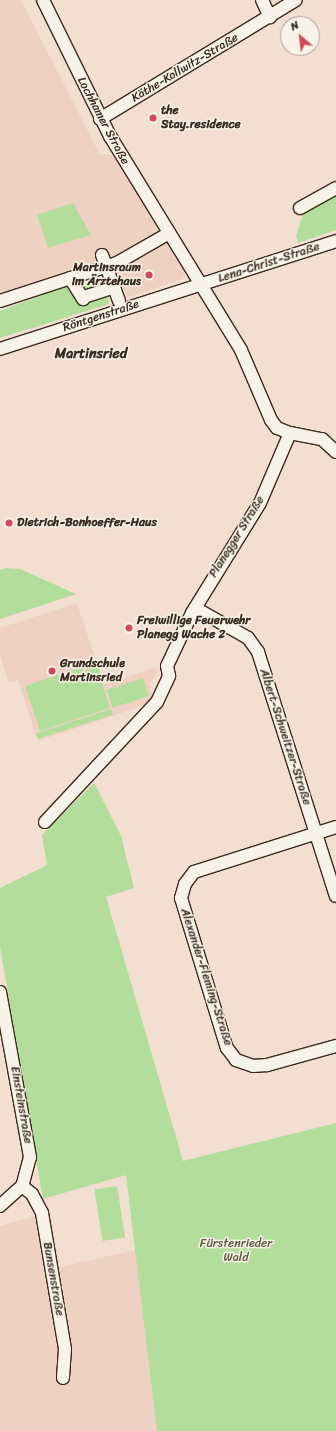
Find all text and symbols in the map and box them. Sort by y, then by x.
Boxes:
north arrow [280,16,320,56]
text: N [287,16,302,36]
street label: Käthe-Kollwitz-Straße [129,30,241,106]
street label: Lochhamer Straße [74,75,132,167]
place label: the Stay.residence [161,104,241,132]
marker: the Stay.residence [148,113,158,123]
street label: Lena-Christ-Straße [216,240,322,286]
place label: Martinsraum im Ärztehaus [72,261,141,289]
marker: Martinsraum im Ärztehaus [144,270,154,280]
street label: Röntgenstraße [61,297,141,335]
district label: Martinsried [55,346,127,362]
street label: Planegger Straße [206,494,268,580]
place label: Dietrich-Bonhoeffer-Haus [17,516,157,530]
marker: Dietrich-Bonhoeffer-Haus [4,518,14,528]
place label: Freiwillige Feuerwehr Planegg Wache 2 [137,614,251,642]
marker: Freiwillige Feuerwehr Planegg Wache 2 [124,623,134,633]
place label: Grundschule Martinsried [60,657,125,685]
marker: Grundschule Martinsried [47,666,57,676]
street label: Albert-Schweitzer-Straße [256,667,314,807]
street label: Alexander-Fleming-Straße [177,906,235,1048]
street label: Einsteinstraße [7,1065,35,1145]
park label: Fürstenrieder Wald [200,1237,272,1265]
street label: Bunsenstraße [39,1241,67,1317]

